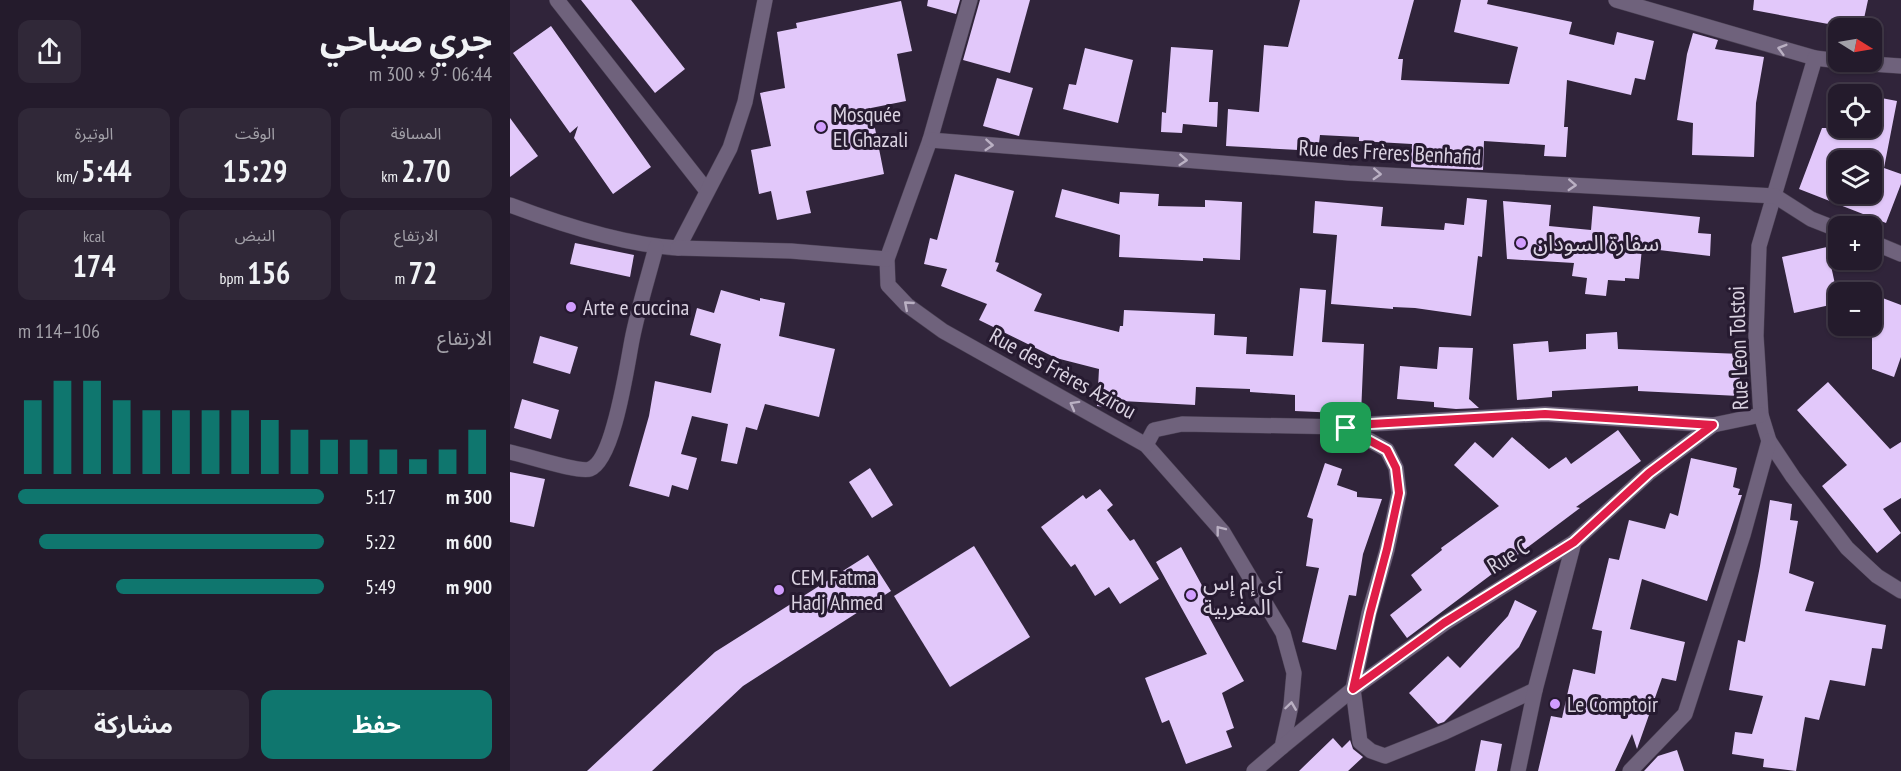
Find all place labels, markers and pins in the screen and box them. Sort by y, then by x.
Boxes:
place label: Mosquée El Ghazali [833,100,908,153]
marker: Mosquée El Ghazali [814,120,828,134]
place label: سفارة السودان [1533,229,1659,257]
marker: سفارة السودان [1514,236,1528,250]
place label: Arte e cuccina [583,293,689,321]
marker: Arte e cuccina [564,300,578,314]
pin [1320,402,1371,453]
place label: CEM Fatma Hadj Ahmed [791,563,883,616]
place label: آي إم إس المغربية [1203,568,1283,621]
marker: CEM Fatma Hadj Ahmed [772,583,786,597]
marker: آي إم إس المغربية [1184,588,1198,602]
place label: Le Comptoir [1567,690,1658,718]
marker: Le Comptoir [1548,697,1562,711]

